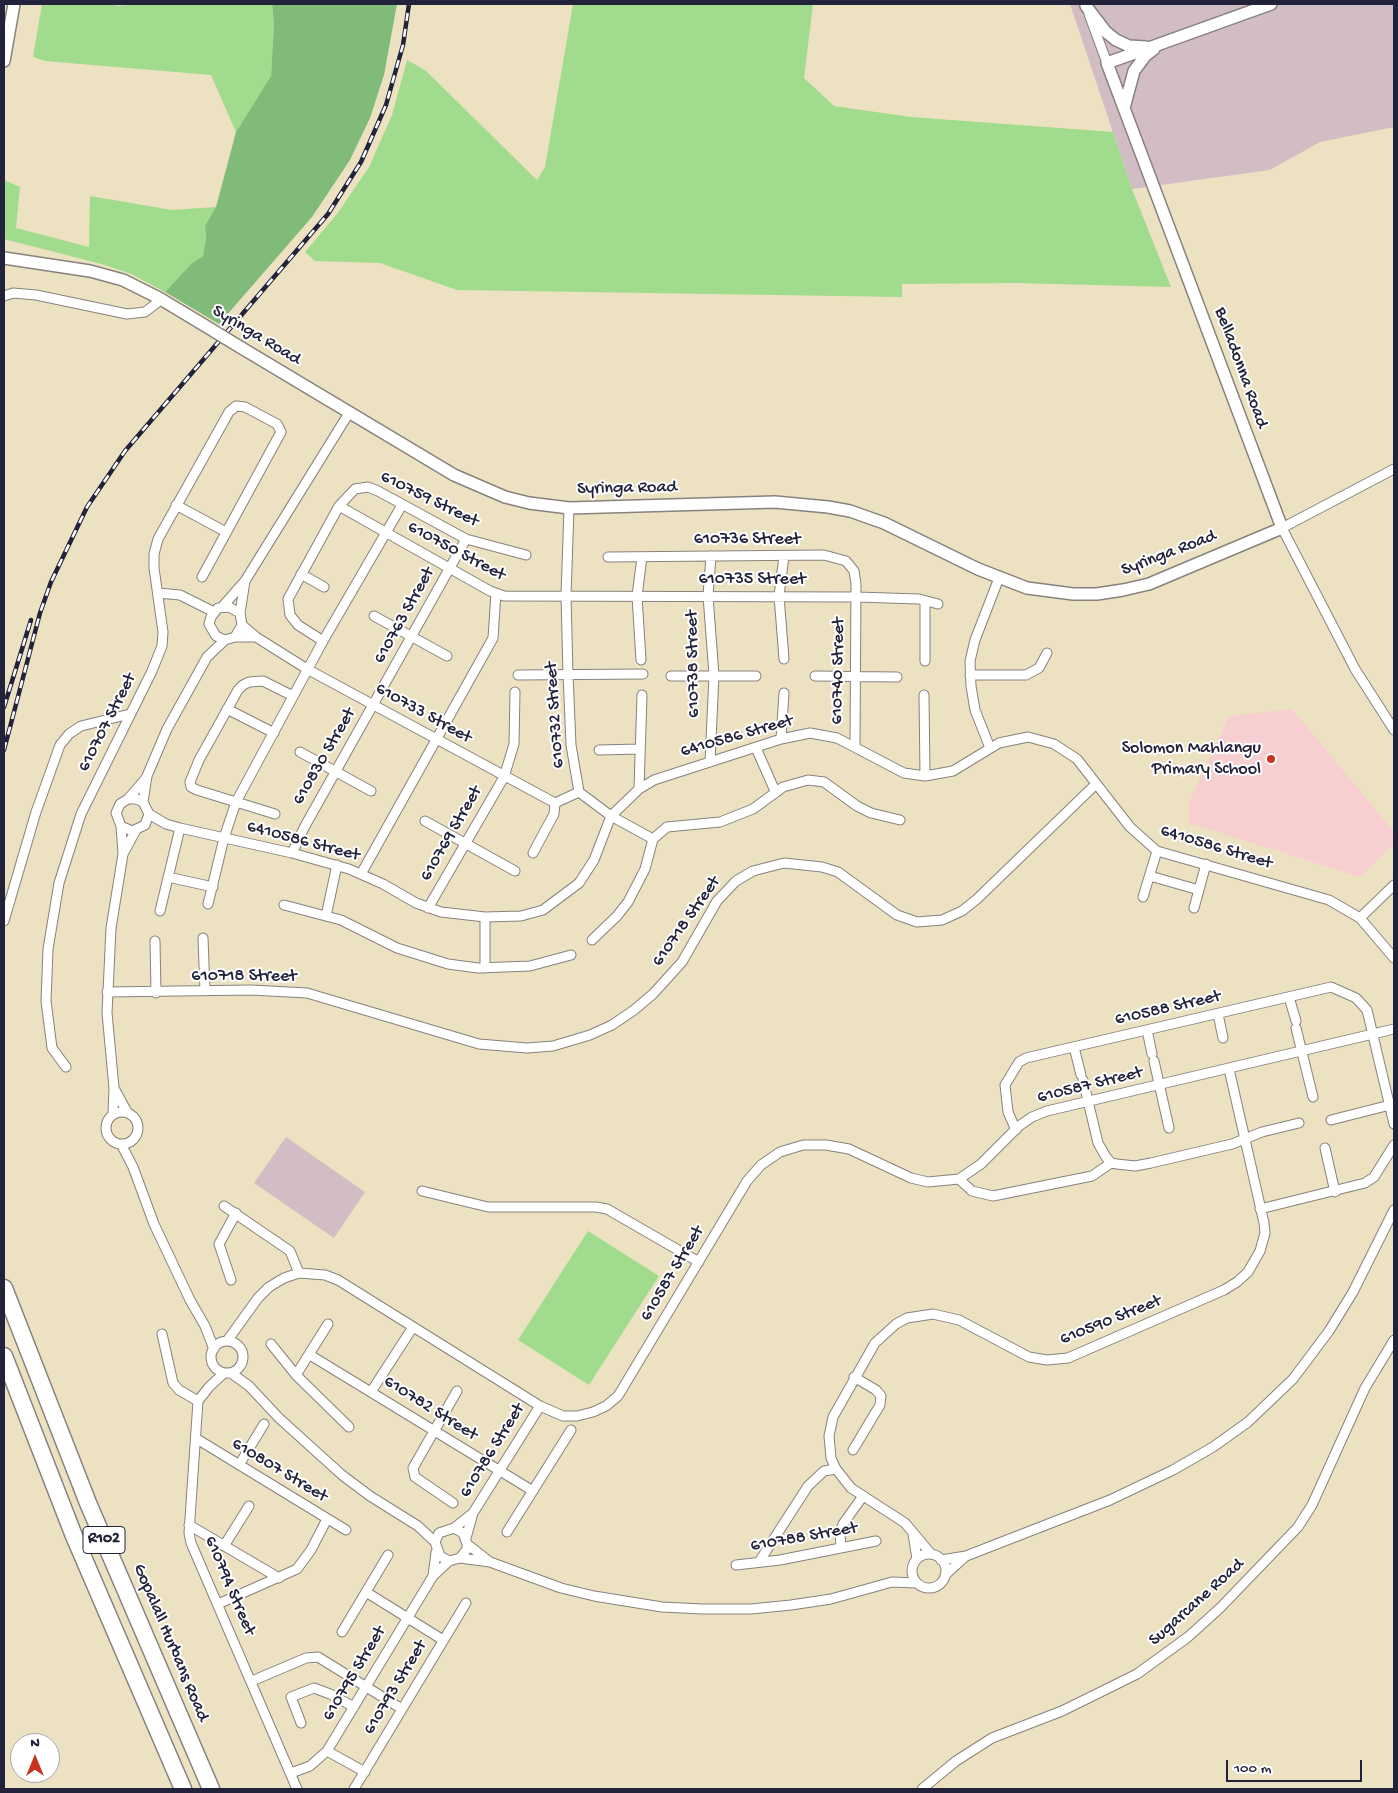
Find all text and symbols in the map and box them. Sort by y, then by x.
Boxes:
street label: Syringa Road [208,301,304,371]
street label: Belladonna Road [1208,305,1272,431]
street label: 610759 Street [376,467,482,533]
street label: Syringa Road [577,477,677,501]
street label: 610750 Street [403,517,509,587]
street label: Syringa Road [1119,526,1219,582]
street label: 610736 Street [694,529,800,551]
street label: 610763 Street [370,564,440,668]
street label: 610735 Street [698,569,806,591]
street label: 610738 Street [682,610,706,718]
street label: 610740 Street [827,617,851,725]
street label: 610732 Street [542,661,570,769]
street label: 610707 Street [74,670,142,776]
street label: 610733 Street [371,679,475,749]
street label: 610830 Street [289,705,361,809]
street label: 6410586 Street [678,711,796,763]
place label: Solomon Mahlangu Primary School [1122,738,1261,781]
marker: Solomon Mahlangu Primary School [1265,753,1277,765]
street label: 610769 Street [416,783,488,885]
street label: 6410586 Street [244,817,362,867]
street label: 6410586 Street [1157,821,1275,875]
street label: 610718 Street [648,873,726,971]
street label: 610718 Street [191,966,297,988]
street label: 610588 Street [1113,986,1223,1032]
street label: 610587 Street [1035,1063,1145,1109]
street label: 610587 Street [636,1222,710,1326]
street label: 610590 Street [1057,1291,1165,1351]
street label: 610782 Street [379,1372,481,1446]
street label: 610786 Street [455,1400,531,1502]
street label: 610807 Street [227,1434,331,1508]
street label: 610788 Street [749,1518,859,1558]
road number: R102 [83,1526,125,1554]
street label: 610794 Street [198,1533,260,1639]
street label: Sugarcane Road [1145,1555,1249,1651]
street label: Gopalall Hurbans Road [127,1561,213,1725]
street label: 610795 Street [318,1623,392,1725]
street label: 610793 Street [359,1637,433,1739]
north arrow [10,1733,60,1783]
text: N [30,1735,40,1752]
scale bar [1228,1750,1364,1782]
text: 100 m [1234,1760,1271,1778]

